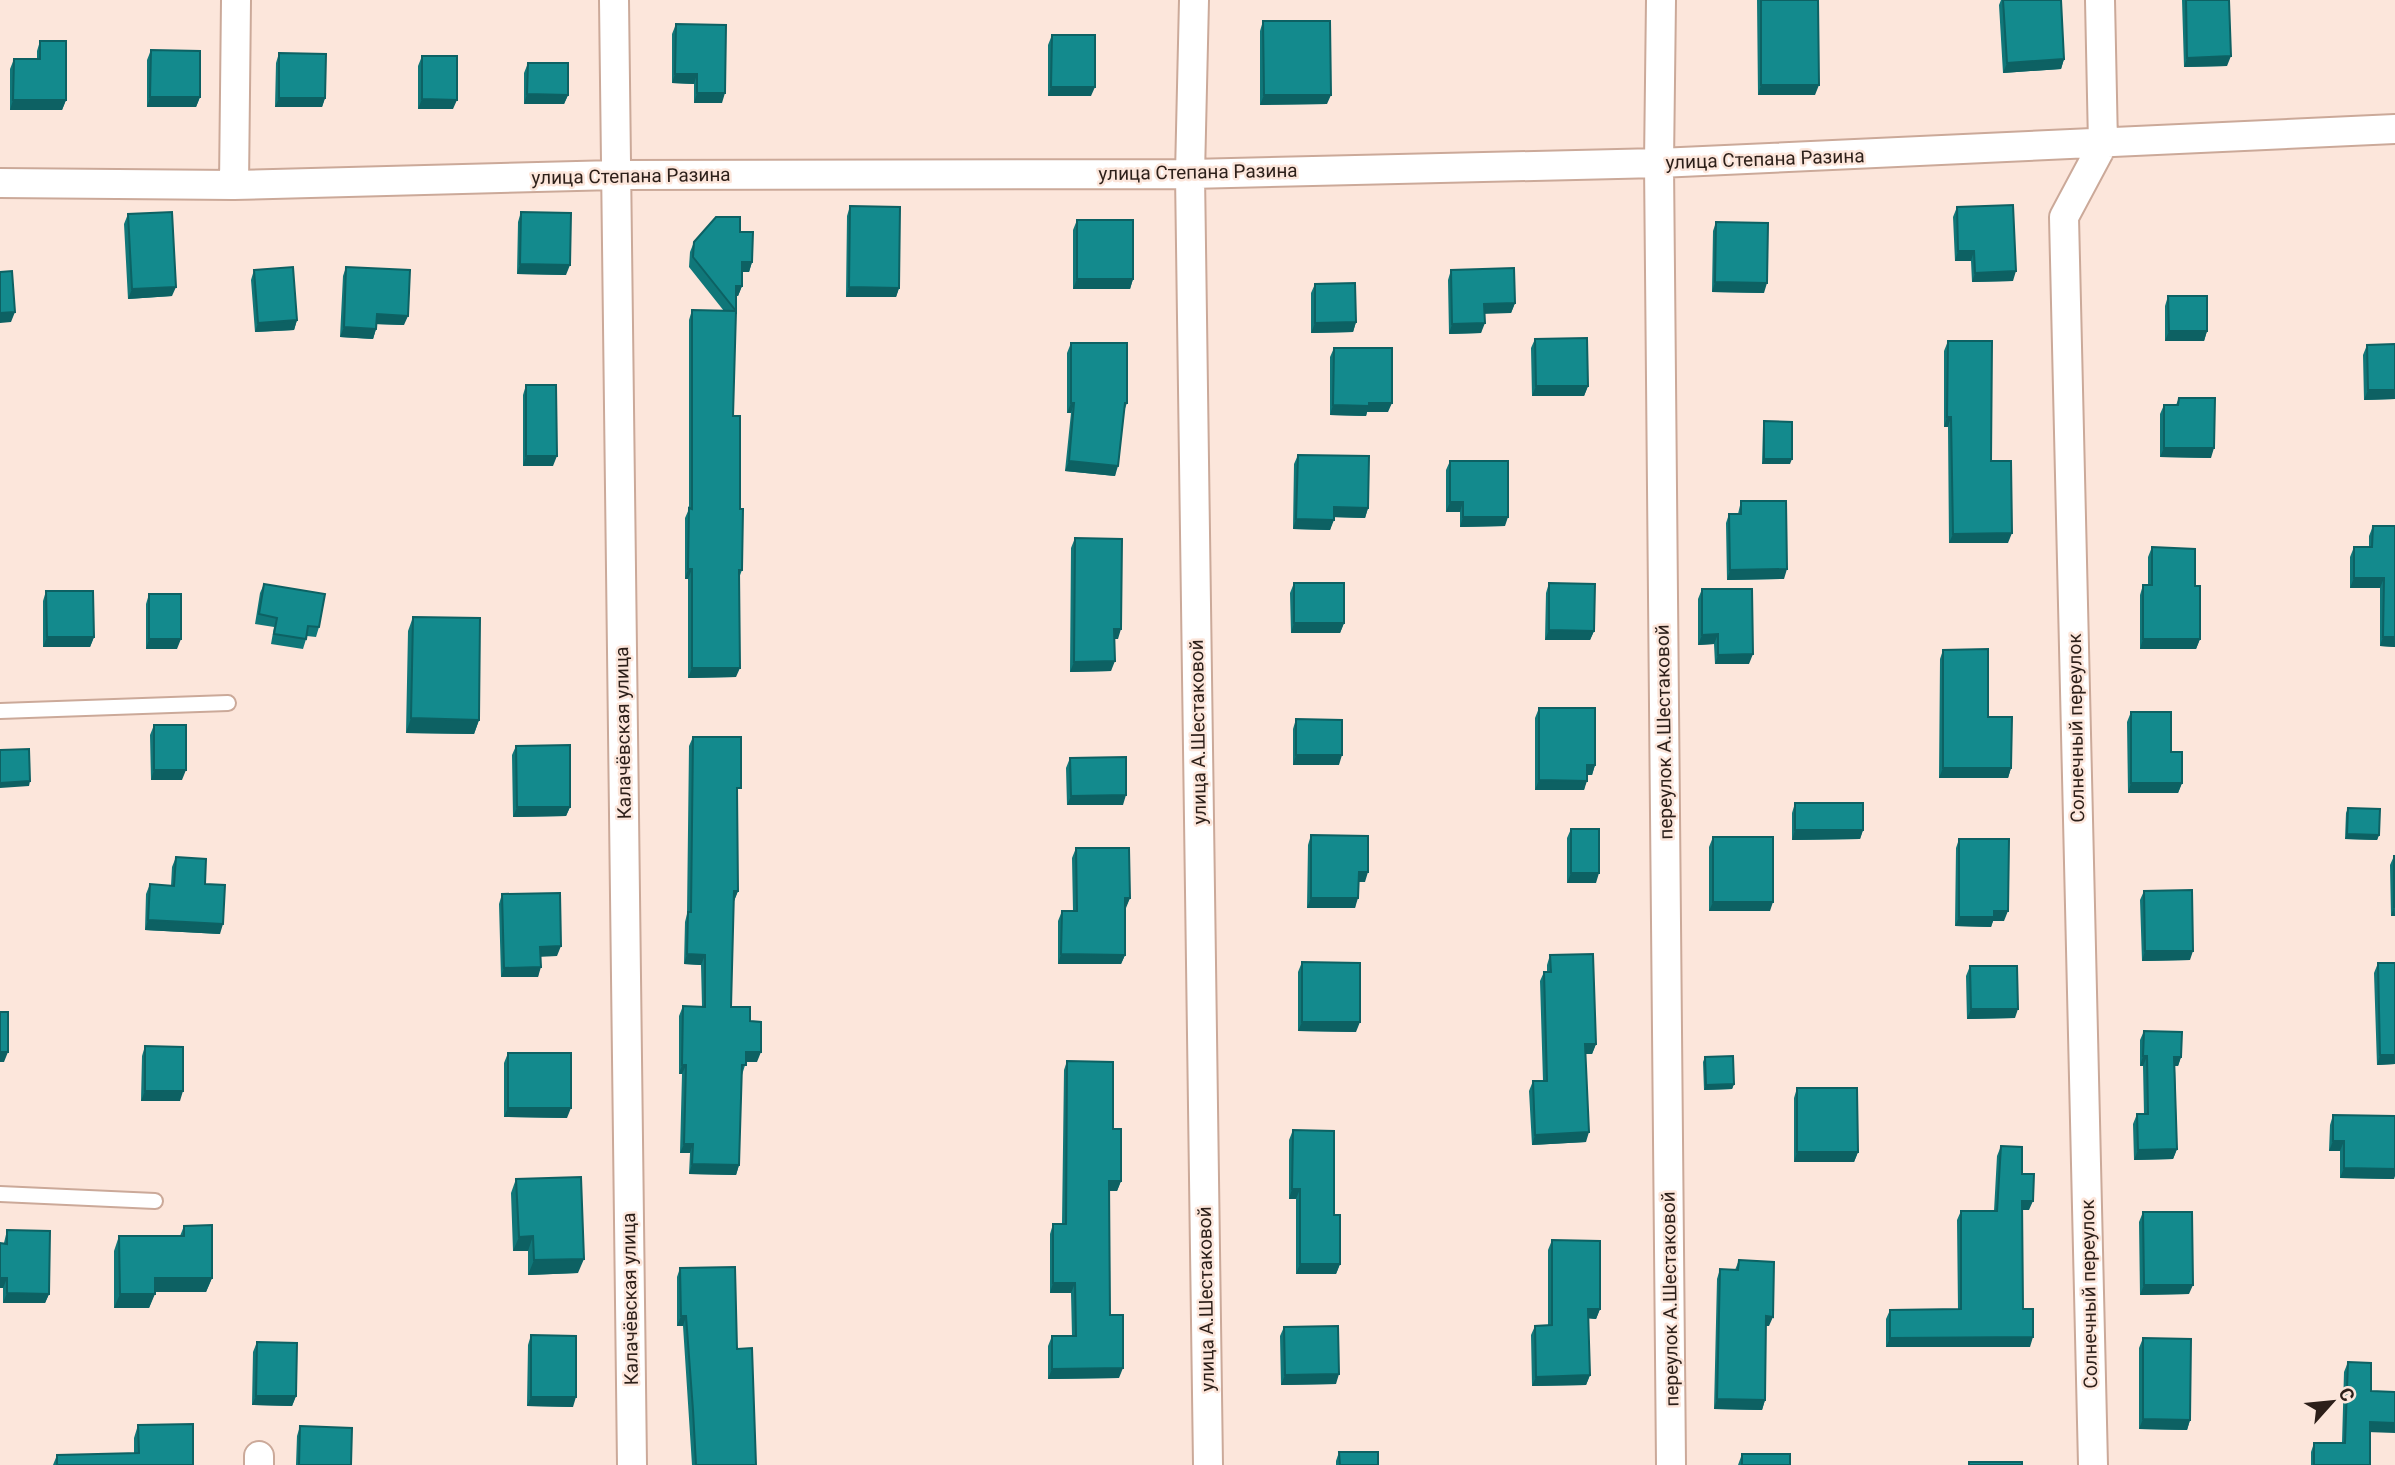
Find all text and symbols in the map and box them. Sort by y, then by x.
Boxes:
street label: улица Степана Разина [1665,144,1865,174]
street label: улица Степана Разина [1098,159,1298,185]
street label: улица Степана Разина [531,163,731,189]
street label: переулок А.Шестаковой [1651,624,1677,840]
street label: Солнечный переулок [2063,633,2089,823]
street label: улица А.Шестаковой [1185,639,1211,825]
street label: Калачёвская улица [610,646,636,820]
street label: переулок А.Шестаковой [1657,1191,1683,1407]
street label: Солнечный переулок [2076,1199,2102,1389]
street label: улица А.Шестаковой [1193,1206,1219,1392]
street label: Калачёвская улица [617,1212,643,1386]
north arrow [2297,1367,2367,1437]
text: С [2334,1384,2360,1405]

